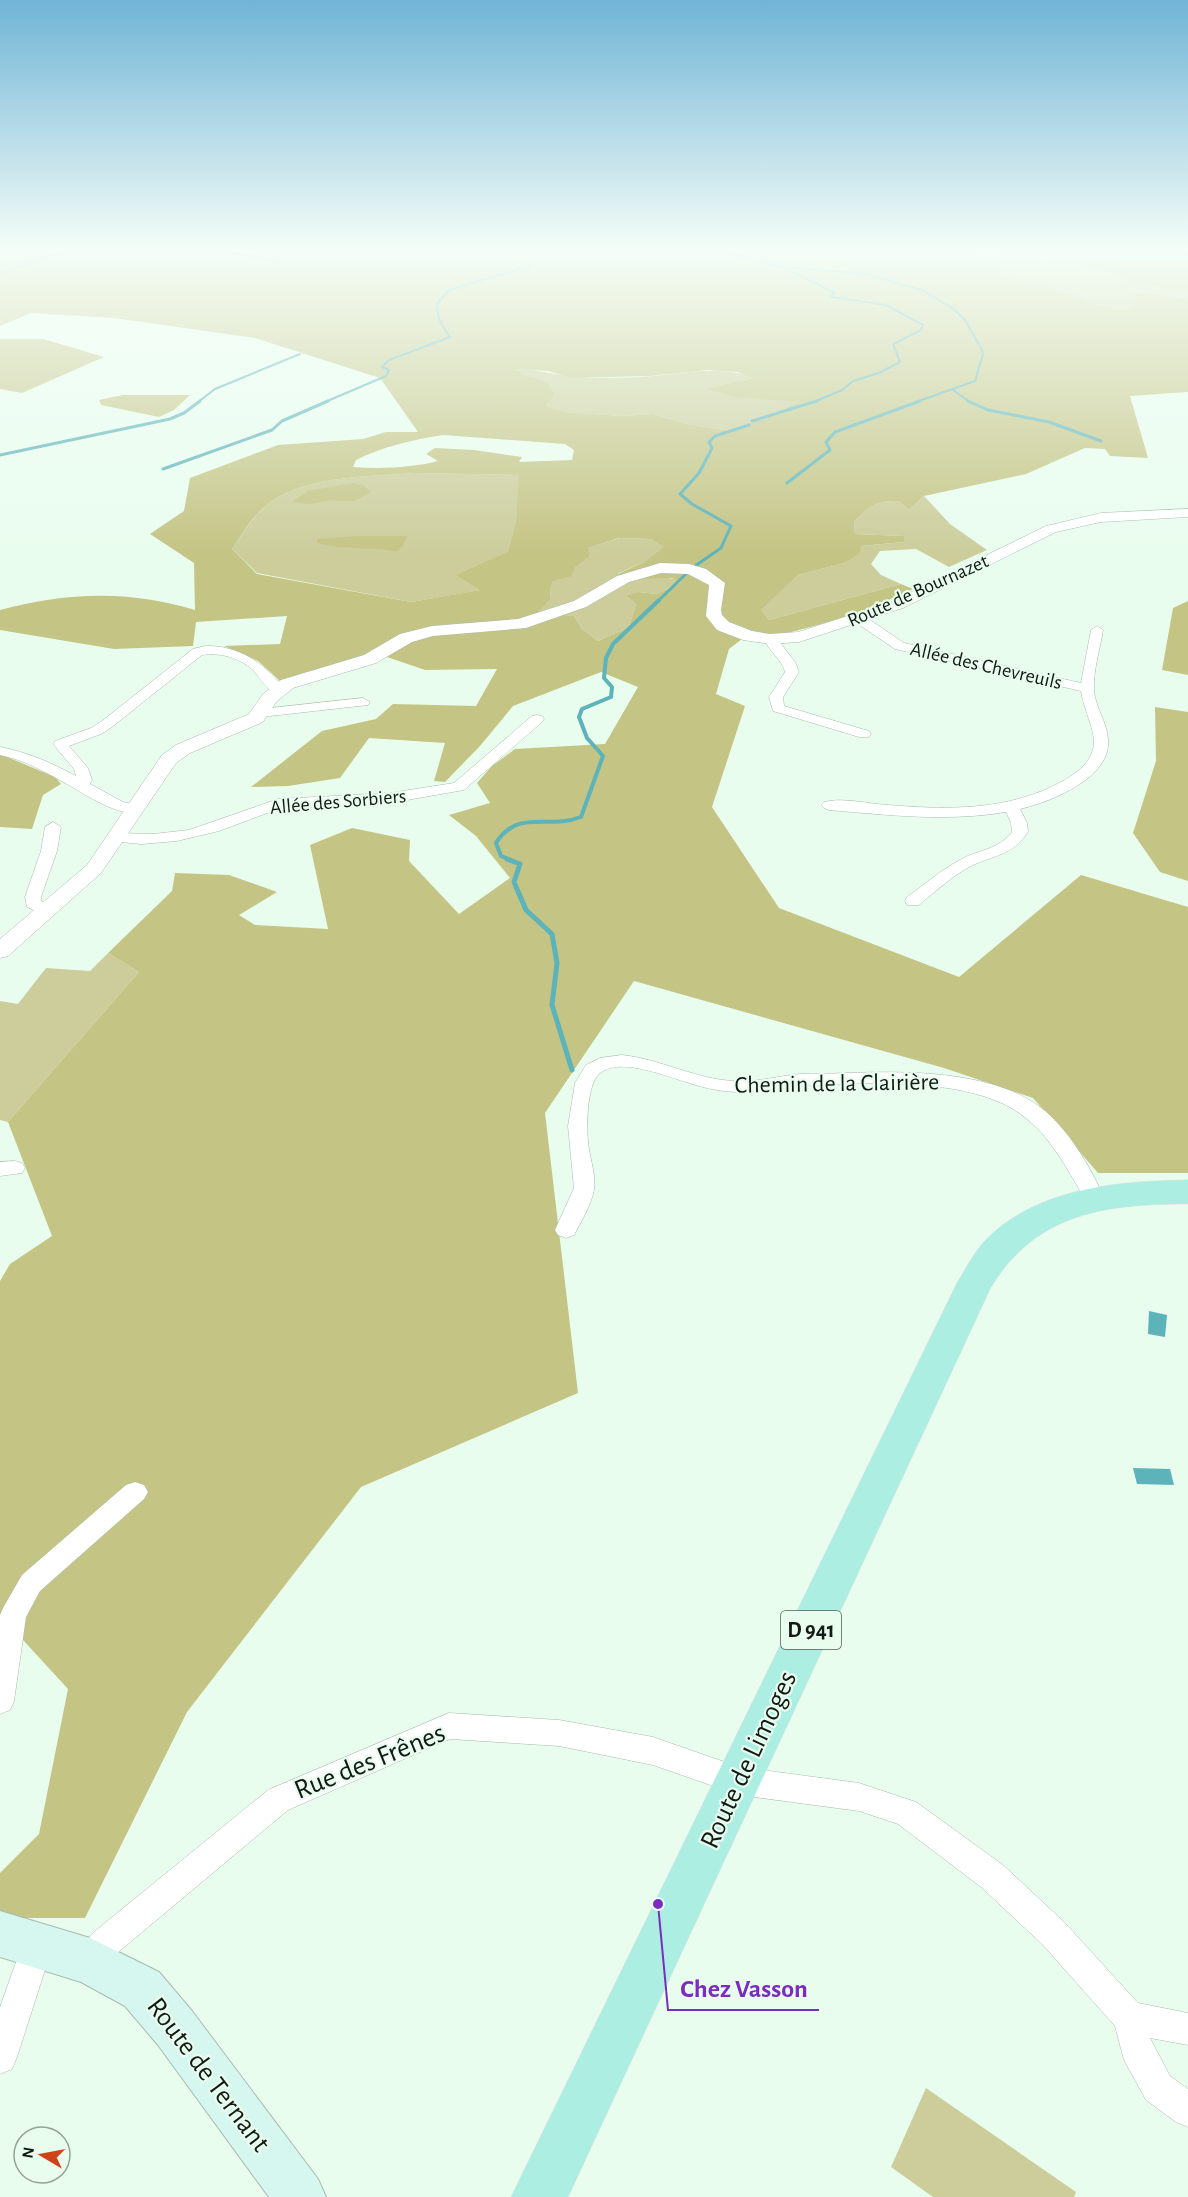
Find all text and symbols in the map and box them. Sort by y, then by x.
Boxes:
street label: Route de Bournazet [845,551,992,631]
street label: Allée des Chevreuils [908,639,1064,693]
street label: Allée des Sorbiers [269,786,407,818]
street label: Chemin de la Clairière [735,1070,939,1098]
road number: D 941 [781,1611,841,1649]
street label: Route de Limoges [696,1667,802,1853]
street label: Rue des Frênes [291,1719,449,1805]
callout: Chez Vasson [668,1966,819,2010]
text: Chez Vasson [680,1976,808,2002]
street label: Route de Ternant [141,1993,275,2157]
north arrow [12,2125,72,2185]
text: N [19,2146,37,2159]

